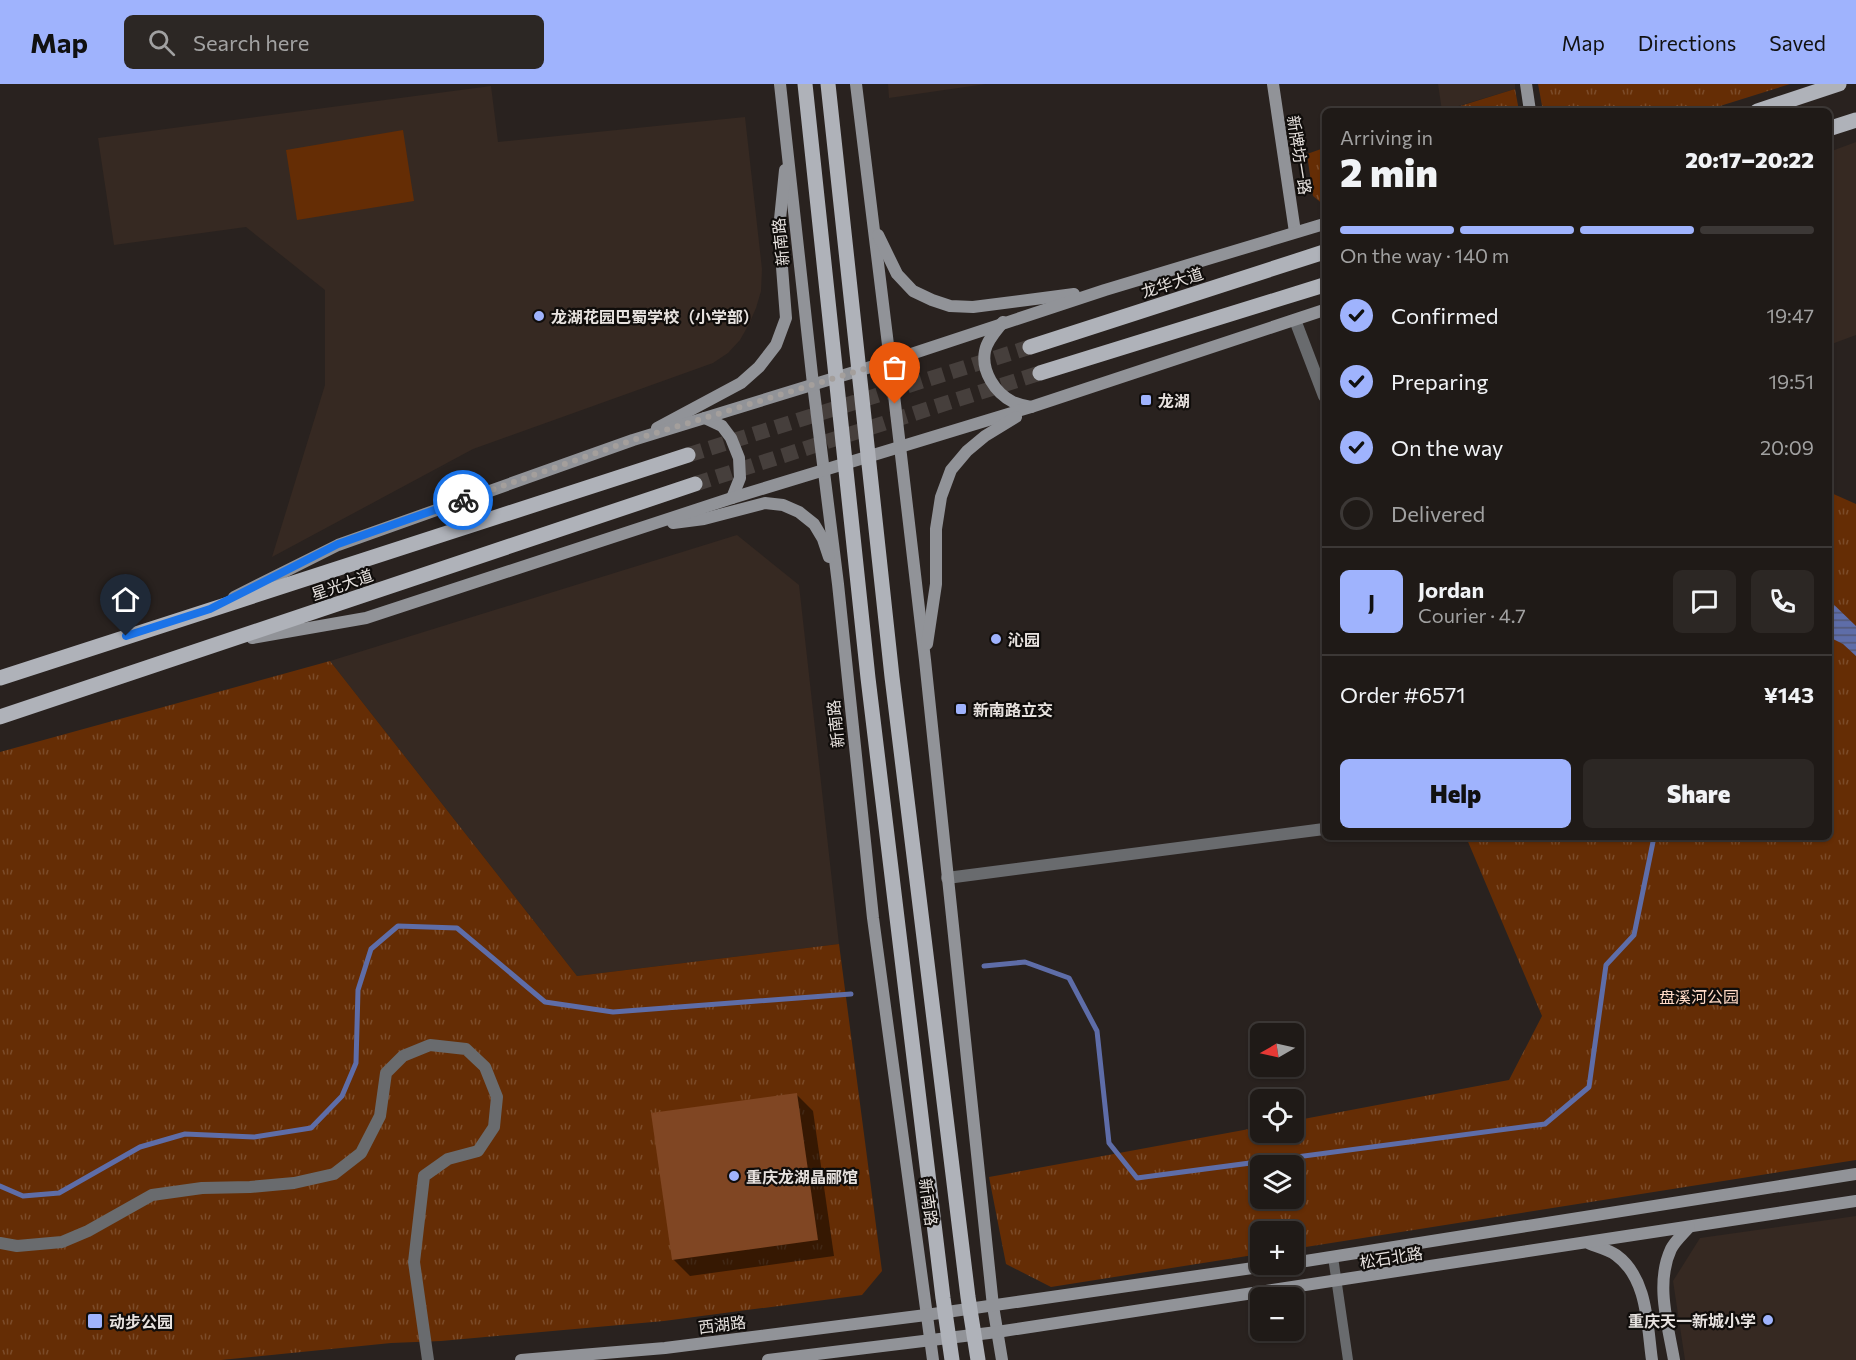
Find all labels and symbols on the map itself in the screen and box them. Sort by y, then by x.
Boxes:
street label: 新牌坊一路 [1284,114,1316,196]
street label: 新南路 [768,217,792,267]
street label: 龙华大道 [1139,263,1205,301]
place label: 龙湖花园巴蜀学校（小学部） [551,307,759,326]
marker: 龙湖花园巴蜀学校（小学部） [532,309,546,323]
pin [869,342,920,404]
place label: 龙湖 [1158,391,1190,410]
marker: 龙湖 [1139,393,1153,407]
courier [433,470,493,530]
street label: 星光大道 [309,565,375,603]
pin [100,574,151,636]
place label: 沁园 [1008,630,1040,649]
marker: 沁园 [989,632,1003,646]
street label: 新南路 [823,699,847,749]
place label: 新南路立交 [973,700,1053,719]
marker: 新南路立交 [954,702,968,716]
park label: 盘溪河公园 [1659,987,1739,1006]
north arrow [1250,1023,1304,1077]
place label: 重庆龙湖晶郦馆 [746,1167,858,1186]
marker: 重庆龙湖晶郦馆 [727,1169,741,1183]
street label: 新南路 [916,1177,942,1227]
street label: 松石北路 [1358,1243,1424,1271]
place label: 重庆天一新城小学 [1628,1311,1756,1330]
marker: 动步公园 [86,1312,104,1330]
place label: 动步公园 [109,1312,173,1331]
street label: 西湖路 [697,1312,747,1336]
marker: 重庆天一新城小学 [1761,1313,1775,1327]

